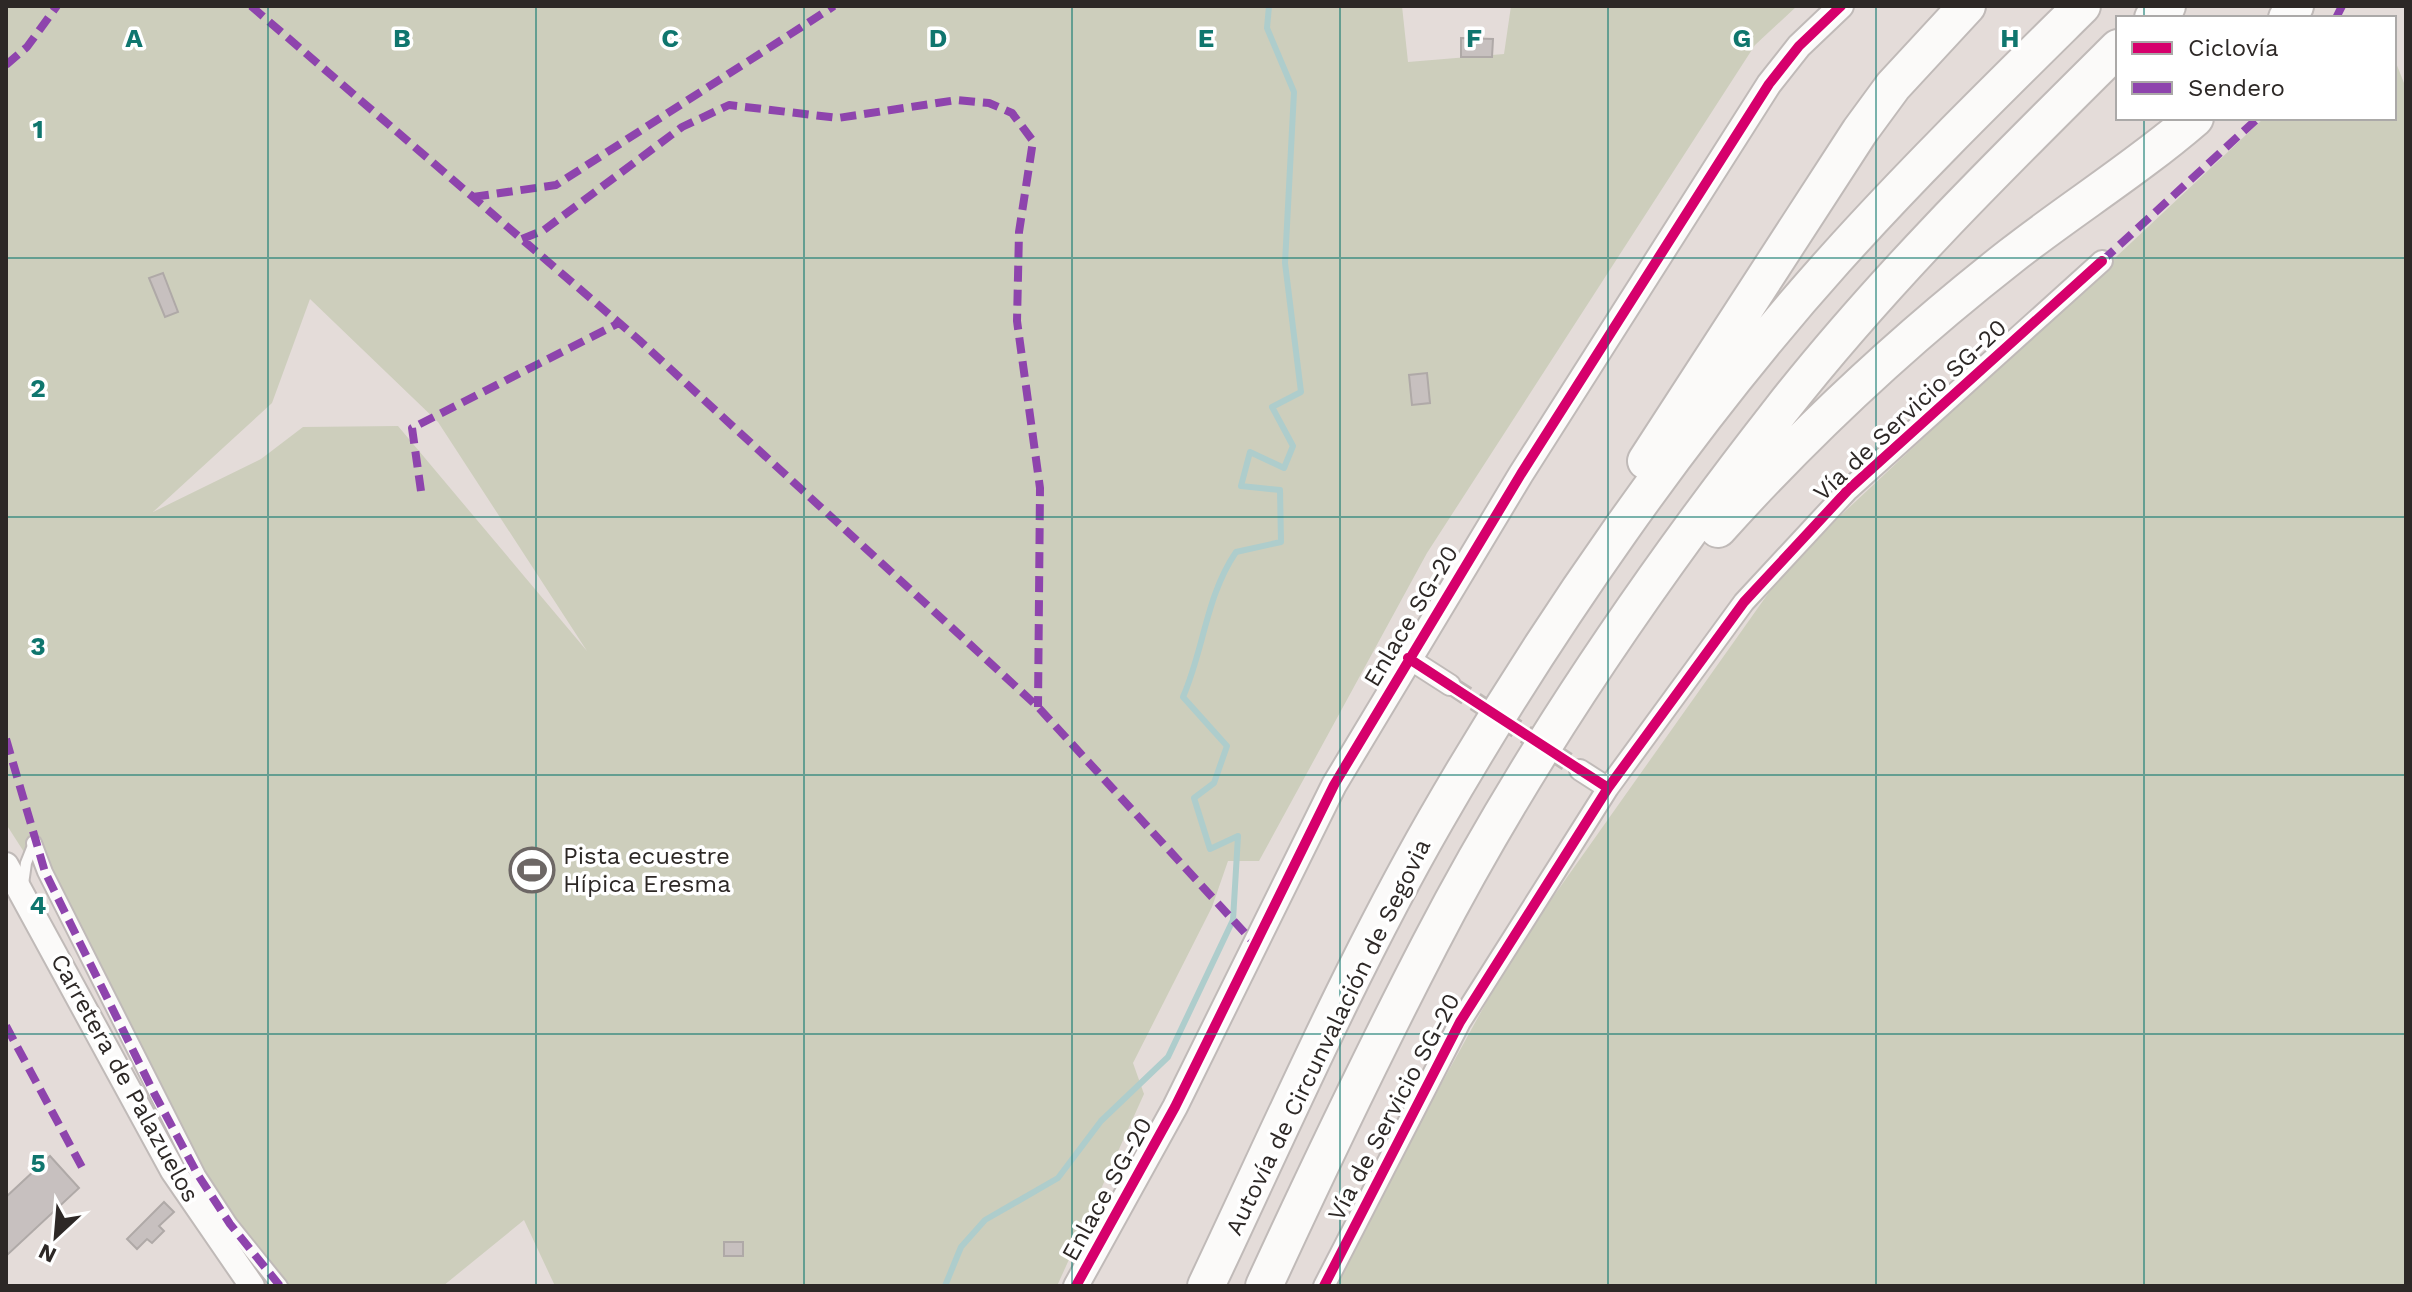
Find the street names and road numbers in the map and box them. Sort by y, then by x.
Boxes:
street label: Vía de Servicio SG-20 [1808,313,2012,507]
street label: Enlace SG-20 [1358,540,1464,692]
street label: Autovía de Circunvalación de Segovia [1220,834,1436,1240]
street label: Carretera de Palazuelos [45,949,205,1207]
street label: Vía de Servicio SG-20 [1322,989,1466,1225]
street label: Enlace SG-20 [1056,1112,1158,1266]

